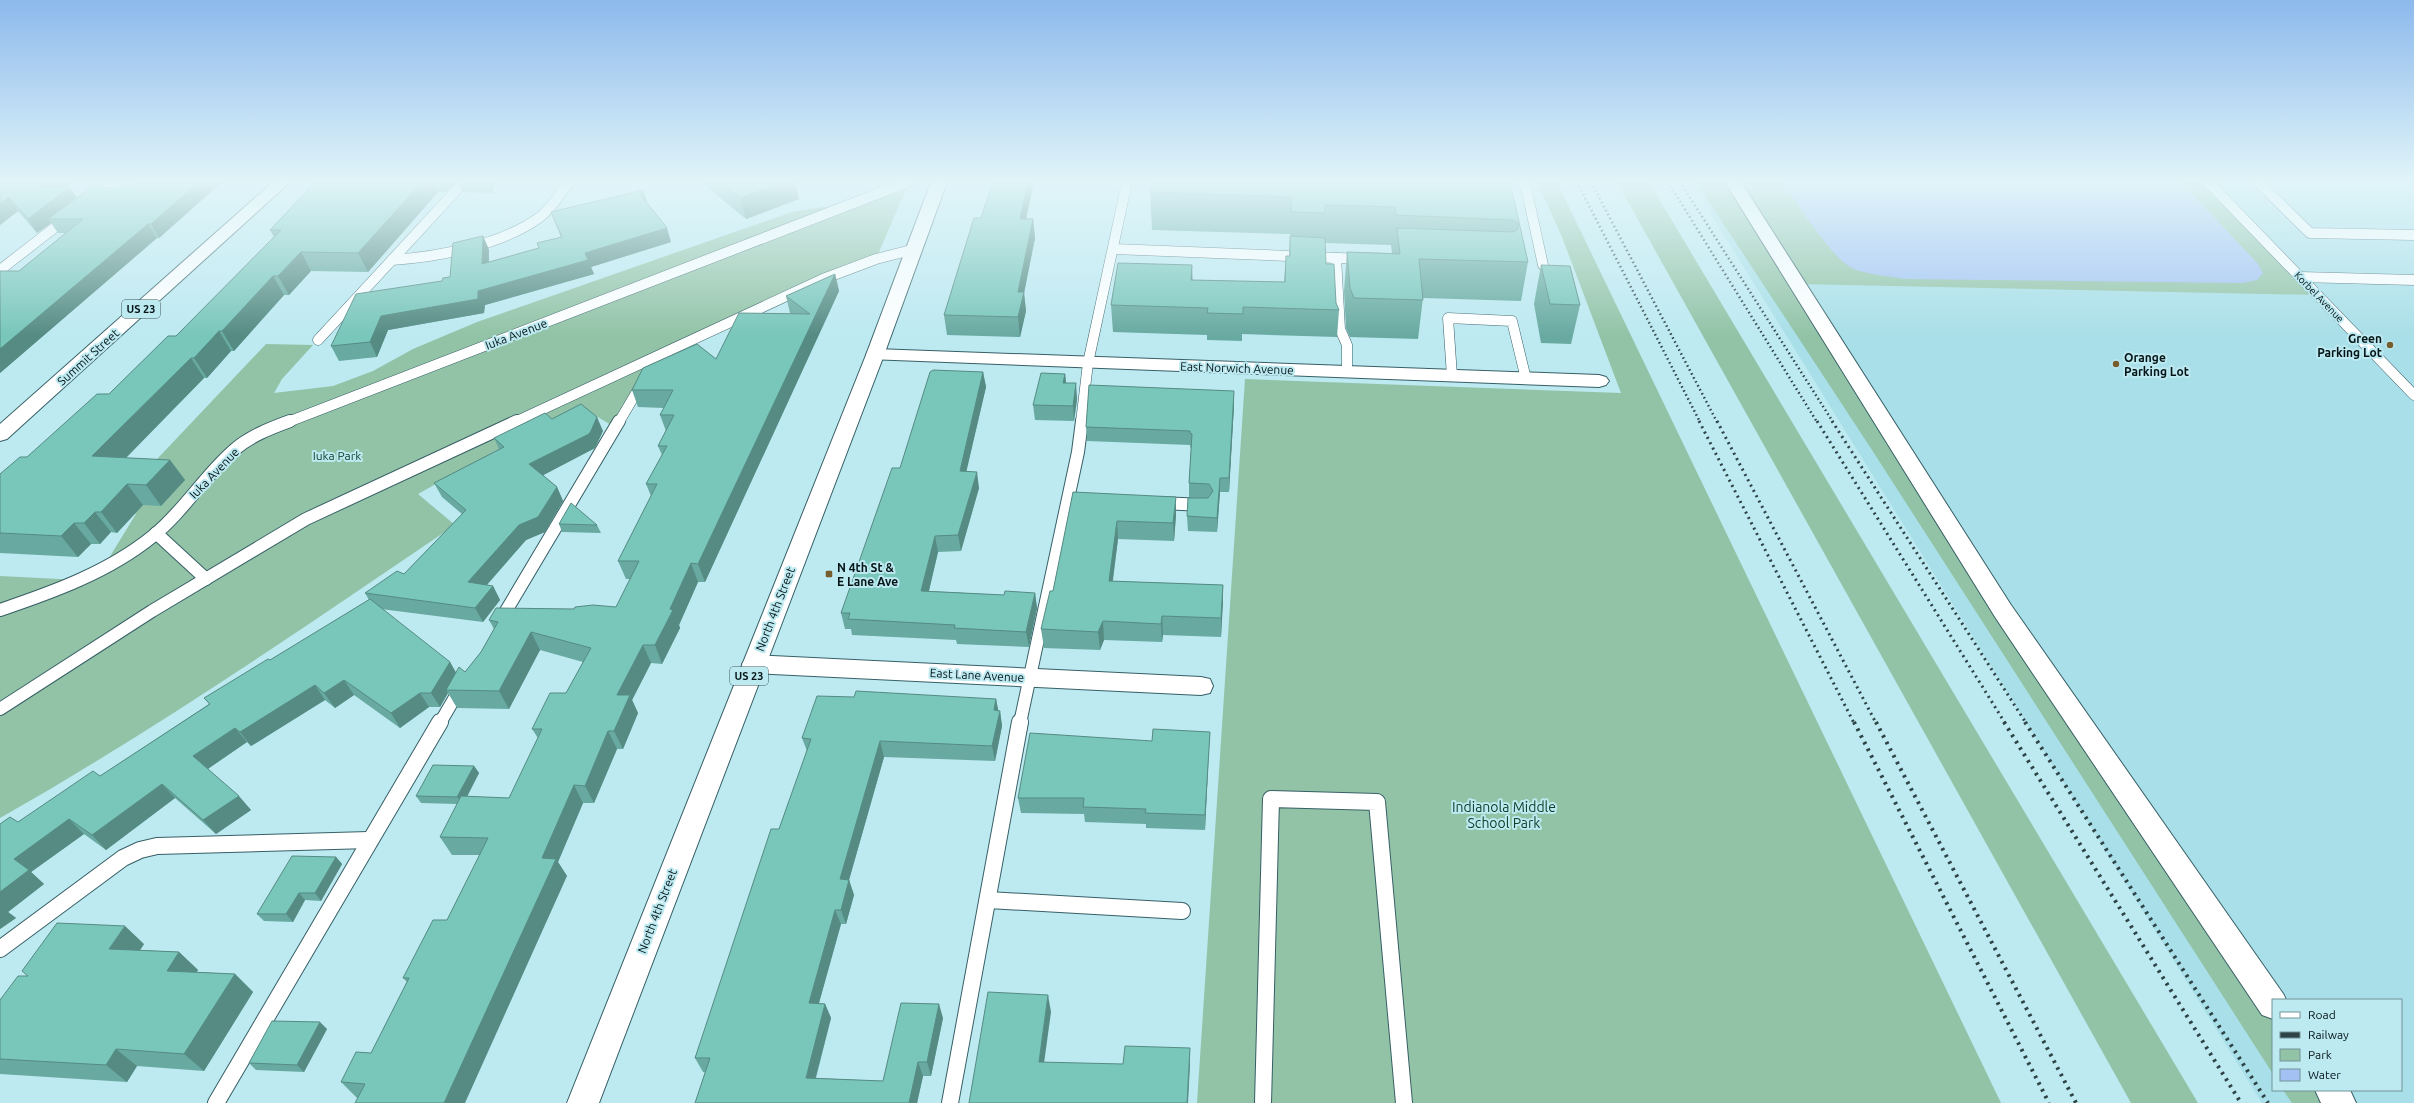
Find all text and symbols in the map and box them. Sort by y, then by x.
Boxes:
street label: Korbel Avenue [2292,270,2346,324]
road number: US 23 [122,300,160,318]
street label: Iuka Avenue [483,316,549,352]
street label: Summit Street [55,326,121,388]
place label: Green Parking Lot [2317,332,2382,359]
marker: Green Parking Lot [2385,340,2395,350]
place label: Orange Parking Lot [2124,351,2189,378]
marker: Orange Parking Lot [2111,359,2121,369]
street label: East Norwich Avenue [1180,360,1294,376]
street label: Iuka Avenue [187,445,241,501]
park label: Iuka Park [313,449,361,462]
place label: N 4th St & E Lane Ave [837,561,898,588]
street label: North 4th Street [753,565,797,653]
marker: N 4th St & E Lane Ave [824,569,834,579]
street label: East Lane Avenue [929,666,1025,684]
road number: US 23 [730,667,768,685]
park label: Indianola Middle School Park [1452,799,1556,831]
street label: North 4th Street [635,867,679,955]
legend [2272,999,2402,1091]
text: Road [2308,1008,2336,1021]
text: Railway [2308,1028,2349,1041]
text: Park [2308,1048,2332,1061]
text: Water [2308,1068,2341,1081]

